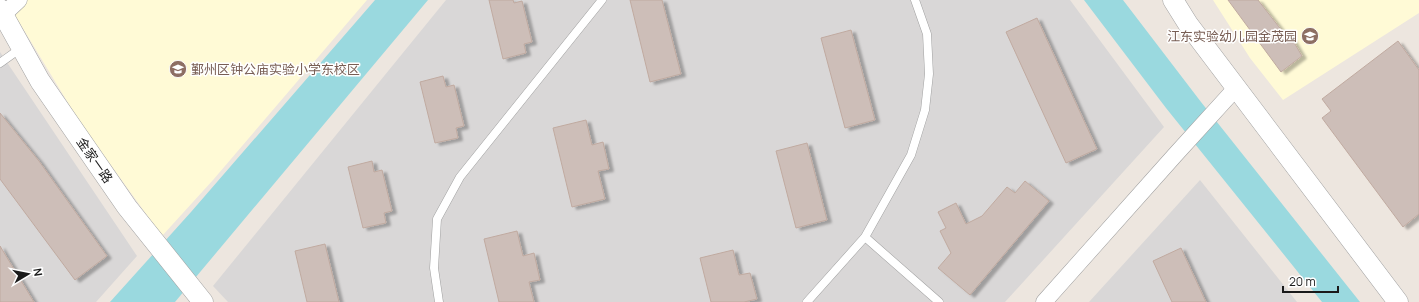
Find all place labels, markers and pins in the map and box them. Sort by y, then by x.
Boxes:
school or university icon: 江东实验幼儿园金茂园 [1300,26,1320,46]
place label: 江东实验幼儿园金茂园 [1167,27,1297,45]
school or university icon: 鄞州区钟公庙实验小学东校区 [168,59,188,79]
place label: 鄞州区钟公庙实验小学东校区 [191,60,360,78]

